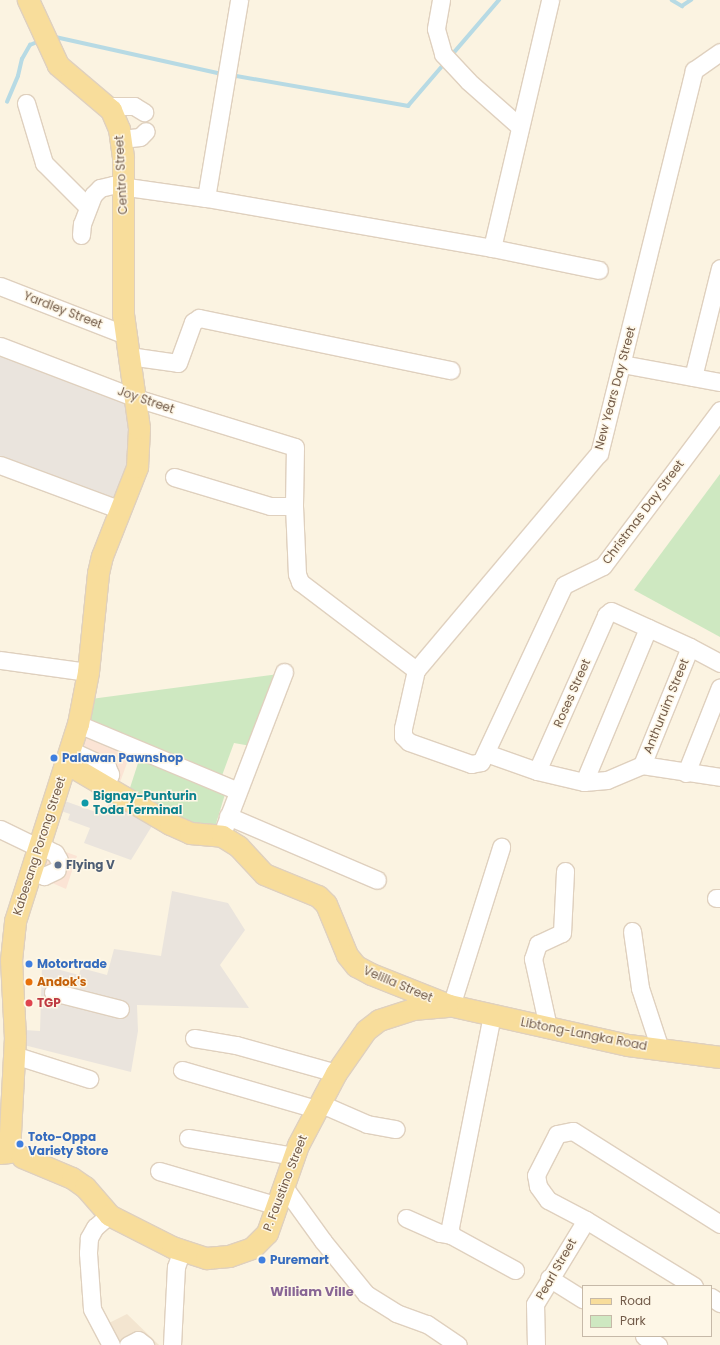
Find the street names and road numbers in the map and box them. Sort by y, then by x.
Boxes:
street label: Centro Street [112,135,130,215]
street label: Yardley Street [22,288,104,332]
street label: New Years Day Street [592,325,638,451]
street label: Joy Street [116,384,176,416]
street label: Christmas Day Street [599,457,687,567]
street label: Anthuruim Street [640,656,692,756]
street label: Roses Street [551,657,593,729]
street label: Kabesang Porong Street [10,775,68,917]
street label: Velilla Street [361,963,435,1005]
street label: Libtong-Langka Road [520,1015,648,1053]
street label: P. Faustino Street [260,1133,310,1233]
street label: Pearl Street [533,1236,579,1302]

